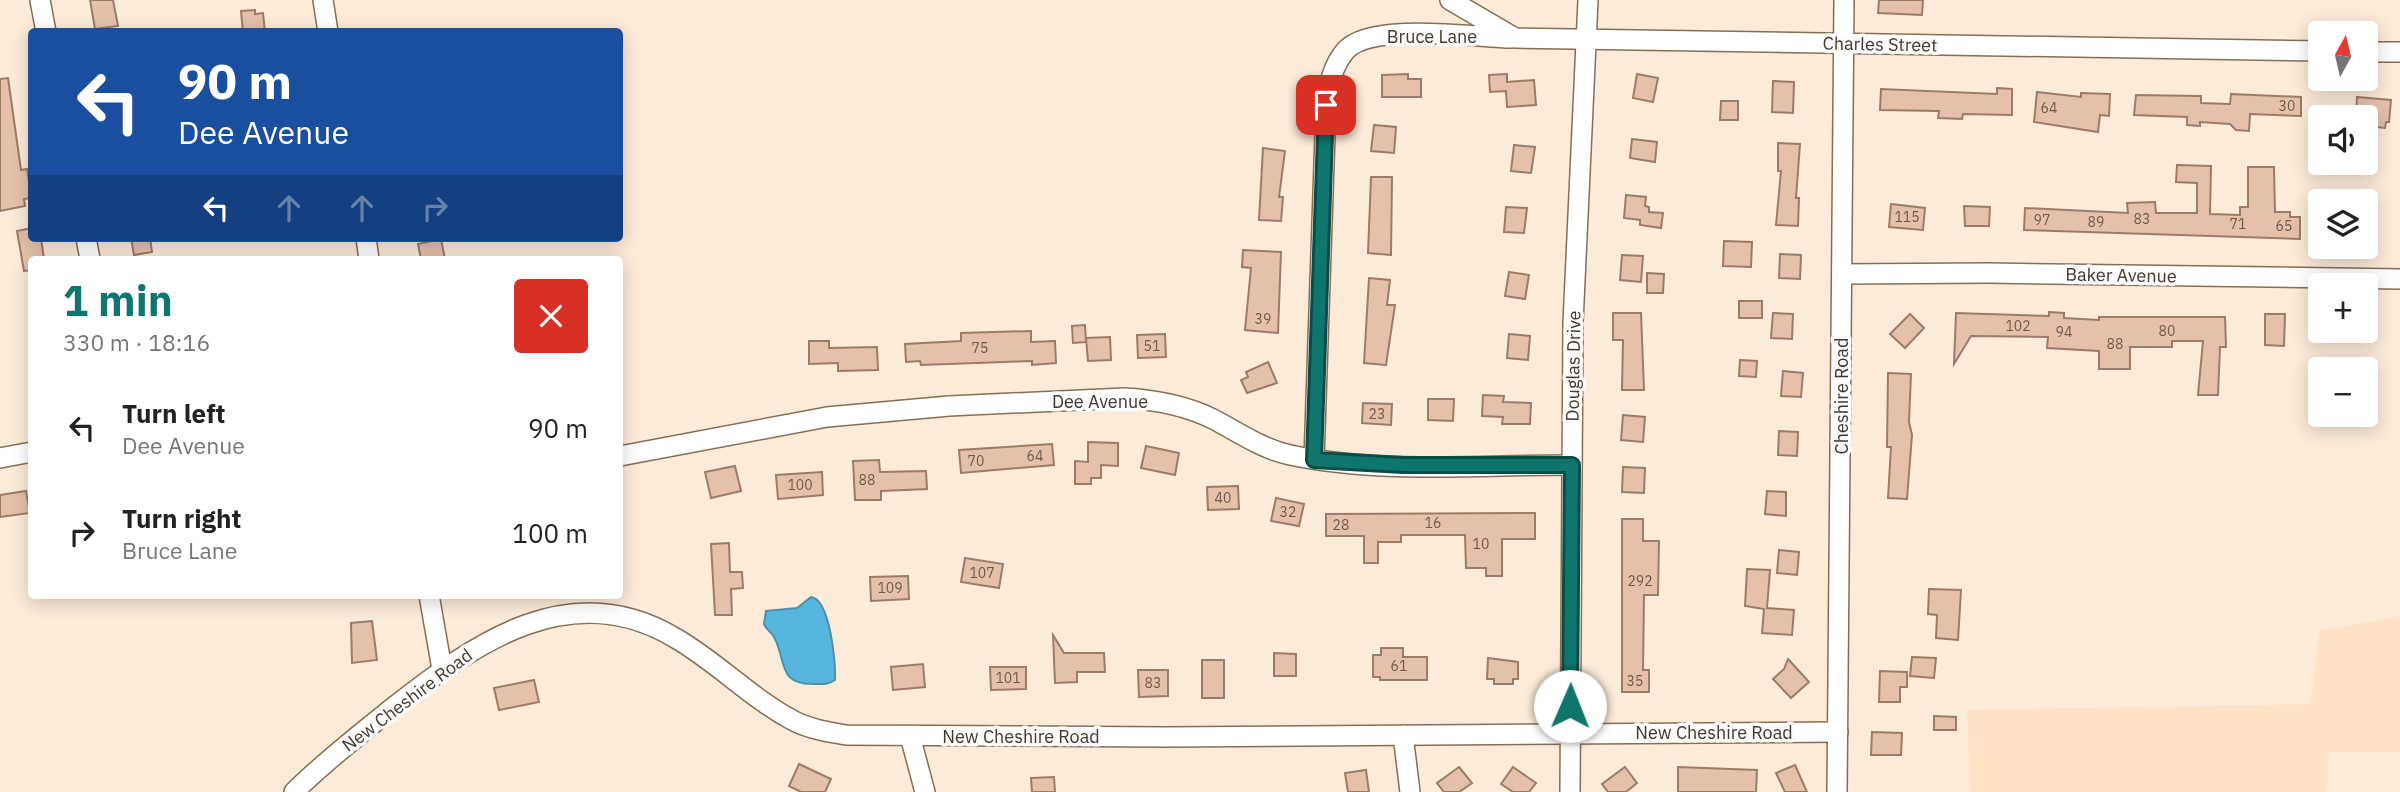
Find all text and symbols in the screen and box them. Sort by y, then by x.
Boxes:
north arrow [2308,21,2378,91]
map controls [2308,21,2378,427]
street label: Bruce Lane [1387,25,1477,48]
street label: Charles Street [1822,32,1938,56]
text: 90 m [178,49,292,112]
icon: left [63,56,154,147]
pin [1296,75,1356,135]
icon: arrive [1307,86,1345,124]
house number: 30 [2279,97,2295,115]
house number: 64 [2041,99,2057,117]
button: sound [2308,105,2378,175]
text: Dee Avenue [178,111,349,153]
icon: left [197,189,235,227]
icon: ahead [270,189,308,227]
icon: ahead [343,189,381,227]
icon: right [416,189,454,227]
button: layers [2308,189,2378,259]
house number: 115 [1894,208,1920,226]
house number: 83 [2134,210,2150,228]
house number: 97 [2034,211,2050,229]
house number: 89 [2088,213,2104,231]
house number: 71 [2230,215,2246,233]
house number: 65 [2276,217,2292,235]
street label: Baker Avenue [2065,263,2177,287]
text: 1 min [63,273,173,328]
button: + [2308,273,2378,343]
button: close [514,279,588,353]
house number: 39 [1255,310,1271,328]
street label: Douglas Drive [1561,310,1585,422]
house number: 102 [2005,317,2031,335]
house number: 80 [2159,322,2175,340]
house number: 94 [2056,323,2072,341]
text: 330 m · 18:16 [63,327,210,357]
house number: 88 [2107,335,2123,353]
house number: 51 [1144,337,1160,355]
street label: Cheshire Road [1830,338,1853,454]
house number: 75 [972,339,988,357]
button: − [2308,357,2378,427]
street label: Dee Avenue [1052,390,1148,413]
text: Turn left [122,396,225,430]
house number: 23 [1369,405,1385,423]
icon: left [63,409,101,447]
text: 90 m [528,411,588,445]
text: Dee Avenue [122,430,245,460]
house number: 64 [1027,447,1043,465]
house number: 70 [968,452,984,470]
house number: 88 [859,471,875,489]
house number: 100 [787,476,813,494]
house number: 40 [1215,489,1231,507]
text: Turn right [122,501,241,535]
house number: 32 [1280,503,1296,521]
icon: right [63,514,101,552]
house number: 16 [1425,514,1441,532]
text: 100 m [512,516,588,550]
house number: 28 [1333,516,1349,534]
text: Bruce Lane [122,535,237,565]
house number: 10 [1473,535,1489,553]
house number: 107 [969,564,995,582]
house number: 292 [1627,572,1653,590]
house number: 109 [877,579,903,597]
street label: New Cheshire Road [337,643,477,757]
house number: 61 [1391,657,1407,675]
house number: 101 [995,669,1021,687]
position arrow [1533,669,1607,743]
house number: 35 [1627,672,1643,690]
house number: 83 [1145,674,1161,692]
street label: New Cheshire Road [1635,721,1793,744]
street label: New Cheshire Road [942,725,1100,748]

